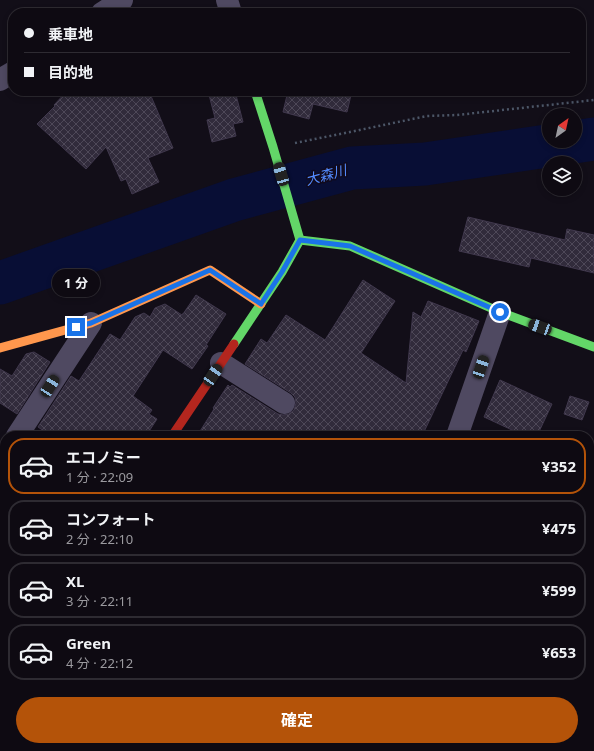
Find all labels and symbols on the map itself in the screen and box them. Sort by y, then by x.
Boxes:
north arrow [542,108,582,148]
water label: 大森川 [303,159,351,189]
car [272,161,290,187]
callout: 1 分 [52,269,100,297]
route start [491,303,509,321]
car [527,317,553,337]
route end [67,318,85,336]
car [471,354,491,380]
car [201,362,225,388]
car [38,373,62,399]

